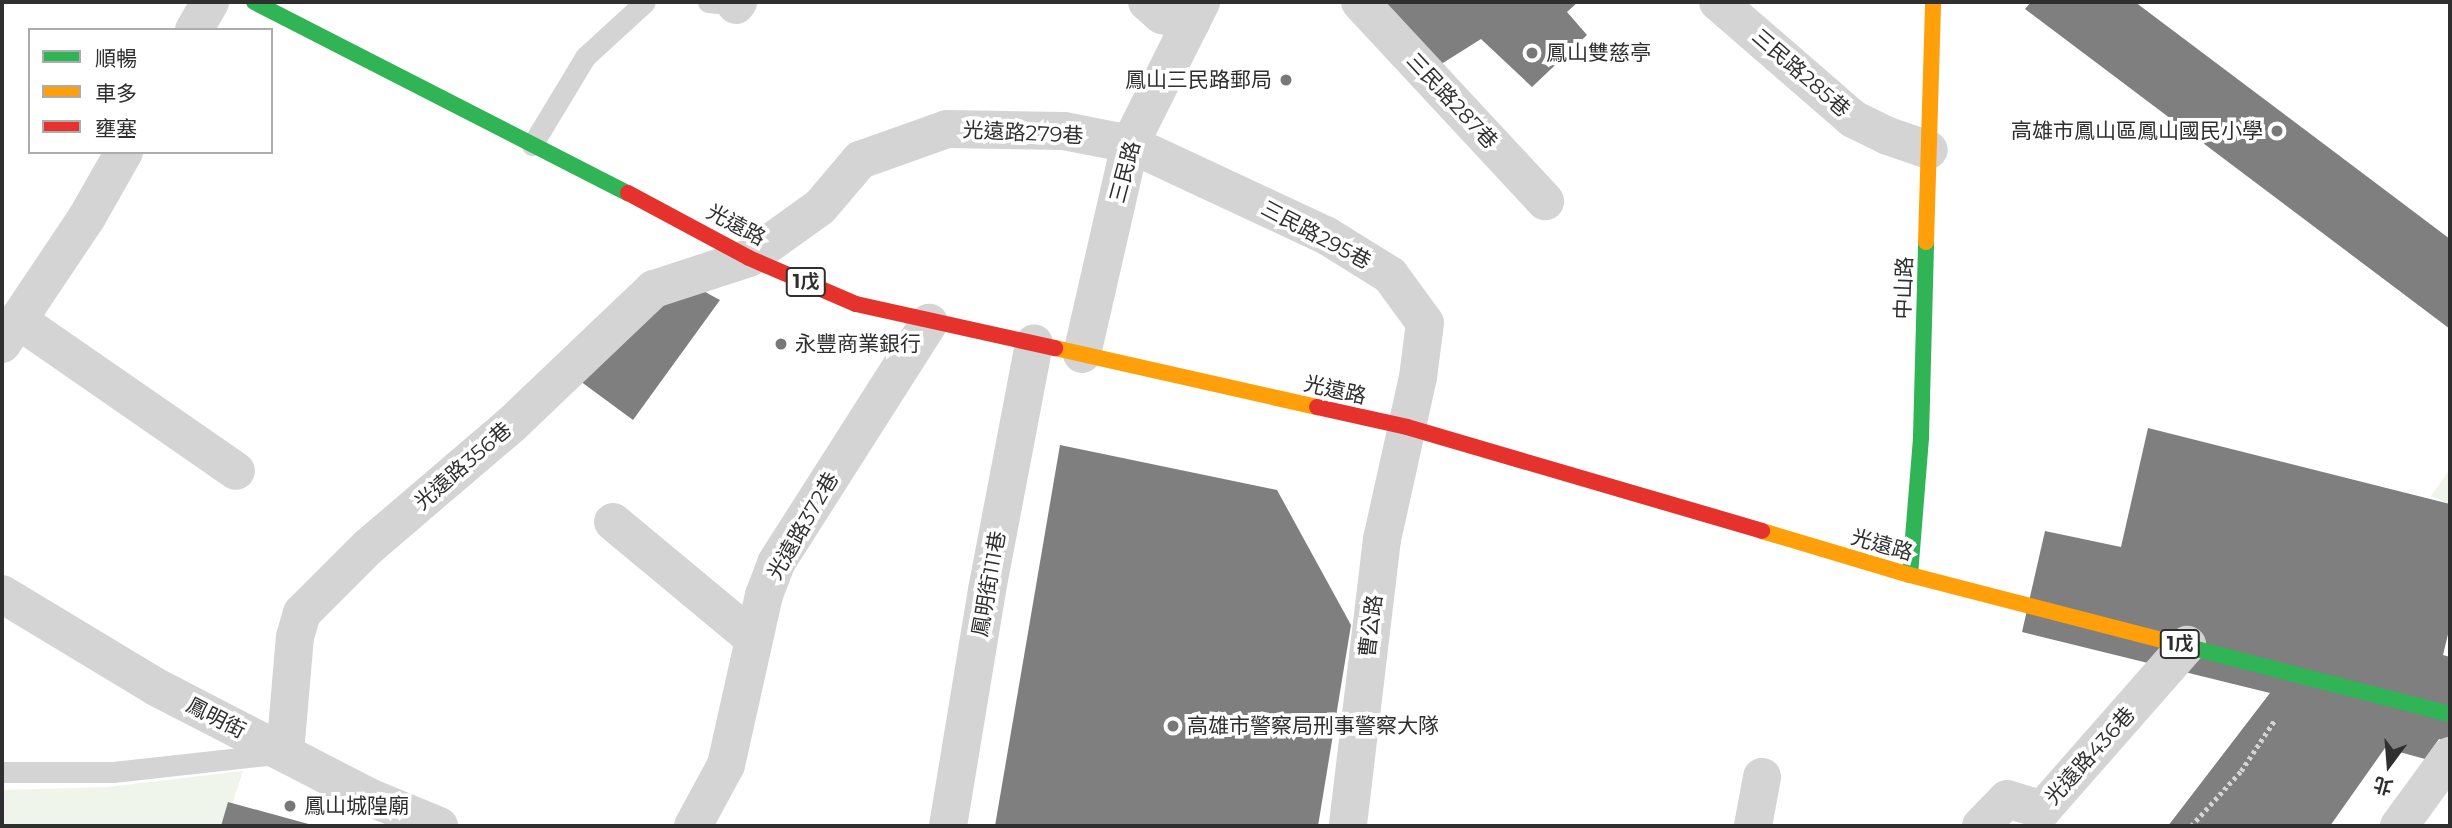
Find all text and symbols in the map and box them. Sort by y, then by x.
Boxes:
street label: 三民路285巷 [1747,24,1855,122]
legend [28,28,273,154]
place label: 鳳山雙慈亭 [1546,40,1651,66]
marker: 鳳山雙慈亭 [1524,45,1540,61]
text: 順暢 [95,46,137,71]
street label: 三民路287巷 [1401,48,1503,154]
place label: 鳳山三民路郵局 [1125,67,1272,93]
marker: 鳳山三民路郵局 [1278,72,1294,88]
text: 車多 [95,81,137,106]
text: 壅塞 [95,116,137,141]
street label: 光遠路279巷 [962,117,1084,149]
place label: 高雄市鳳山區鳳山國民小學 [2011,118,2263,144]
marker: 高雄市鳳山區鳳山國民小學 [2269,123,2285,139]
street label: 三民路 [1105,138,1145,206]
street label: 三民路295巷 [1257,196,1375,274]
street label: 光遠路 [702,199,770,251]
street label: 中山路 [1890,256,1918,320]
road number: 1戊 [785,266,827,298]
place label: 永豐商業銀行 [795,331,921,357]
marker: 永豐商業銀行 [773,336,789,352]
street label: 光遠路 [1301,371,1369,409]
street label: 光遠路356巷 [409,417,517,515]
street label: 光遠路372巷 [762,468,844,584]
street label: 光遠路 [1848,524,1916,566]
street label: 鳳明街111巷 [967,529,1011,639]
street label: 曹公路 [1355,593,1387,659]
road number: 1戊 [2159,628,2201,660]
street label: 鳳明街 [182,692,250,744]
street label: 光遠路436巷 [2040,702,2140,810]
place label: 高雄市警察局刑事警察大隊 [1187,713,1439,739]
marker: 高雄市警察局刑事警察大隊 [1165,718,1181,734]
north arrow [2354,730,2424,800]
text: 北 [2371,772,2395,799]
place label: 鳳山城隍廟 [304,793,409,819]
marker: 鳳山城隍廟 [282,798,298,814]

